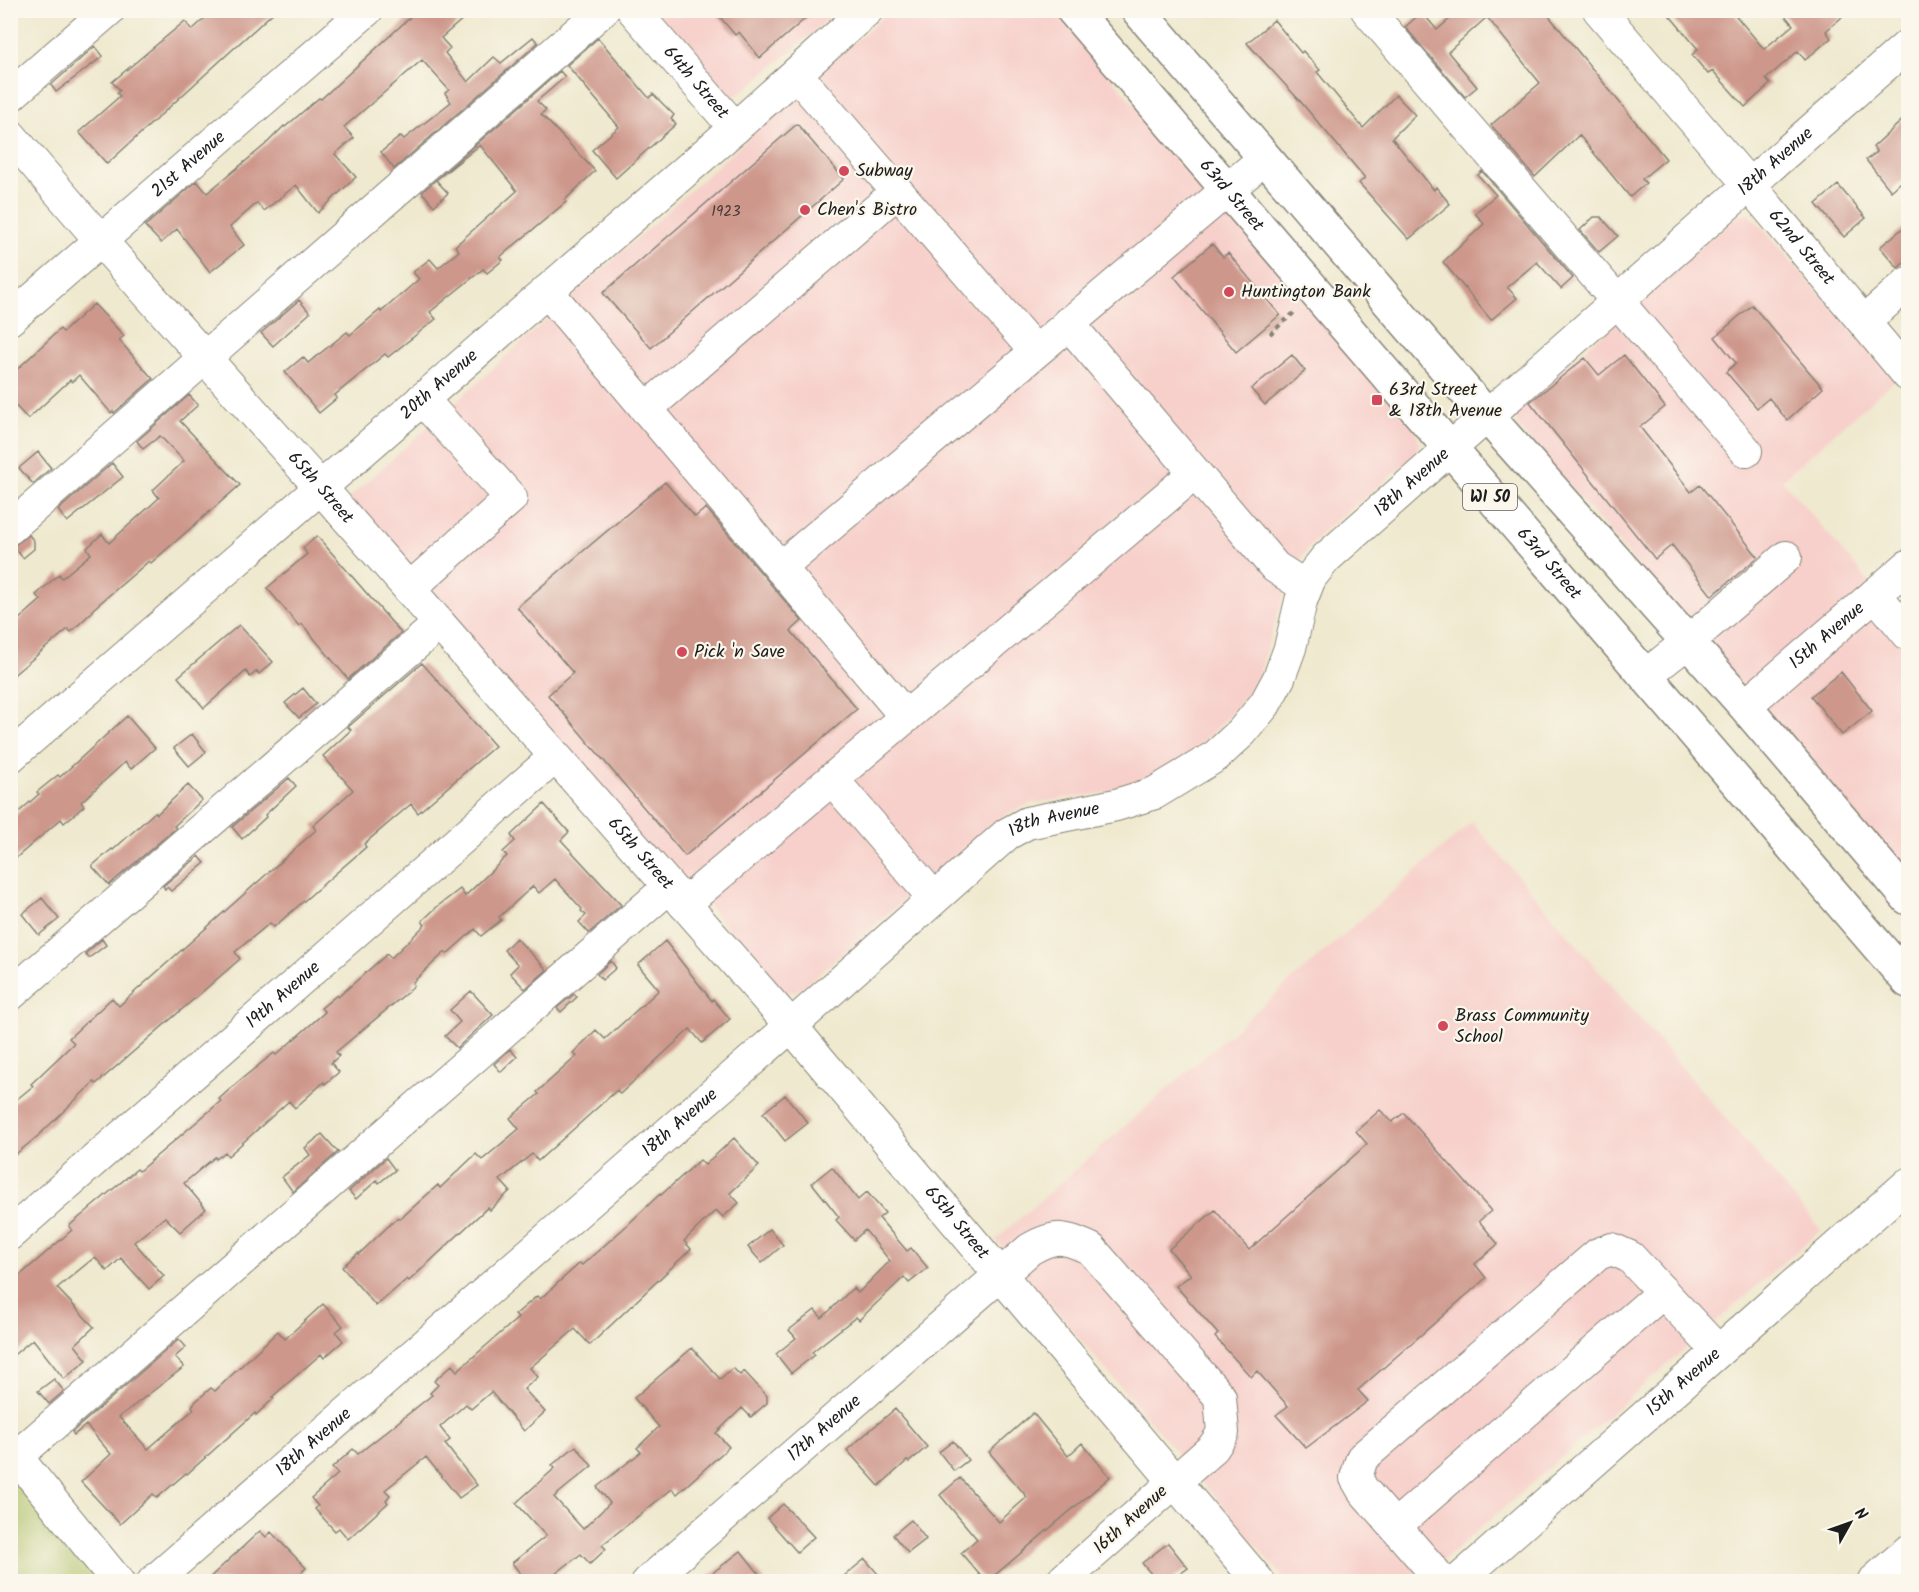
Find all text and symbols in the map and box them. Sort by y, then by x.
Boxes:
street label: 64th Street [656,39,737,127]
street label: 18th Avenue [1731,120,1820,204]
street label: 21st Avenue [145,124,232,205]
street label: 63rd Street [1192,153,1272,239]
place label: Subway [856,157,913,186]
marker: Subway [837,164,851,178]
place label: Chen's Bistro [817,196,917,225]
house number: 1923 [711,200,741,224]
marker: Chen's Bistro [798,203,812,217]
street label: 62nd Street [1761,203,1843,293]
place label: Huntington Bank [1241,278,1371,307]
marker: Huntington Bank [1222,285,1236,299]
street label: 20th Avenue [393,342,485,427]
place label: 63rd Street & 18th Avenue [1389,376,1502,426]
marker: 63rd Street & 18th Avenue [1370,393,1384,407]
street label: 18th Avenue [1367,441,1456,524]
street label: 65th Street [280,445,362,532]
road number: WI 50 [1463,484,1517,510]
street label: 63rd Street [1509,521,1589,607]
street label: 15th Avenue [1782,595,1871,677]
place label: Pick 'n Save [694,638,785,667]
marker: Pick 'n Save [675,645,689,659]
street label: 18th Avenue [1003,794,1102,845]
street label: 65th Street [600,811,681,898]
street label: 19th Avenue [239,954,327,1036]
place label: Brass Community School [1455,1002,1590,1052]
marker: Brass Community School [1436,1019,1450,1033]
street label: 18th Avenue [635,1081,725,1164]
street label: 65th Street [917,1179,997,1267]
street label: 15th Avenue [1639,1341,1728,1424]
street label: 17th Avenue [781,1387,868,1469]
street label: 18th Avenue [269,1400,358,1484]
street label: 16th Avenue [1087,1478,1175,1562]
north arrow [1820,1493,1880,1553]
text: N [1848,1502,1873,1526]

